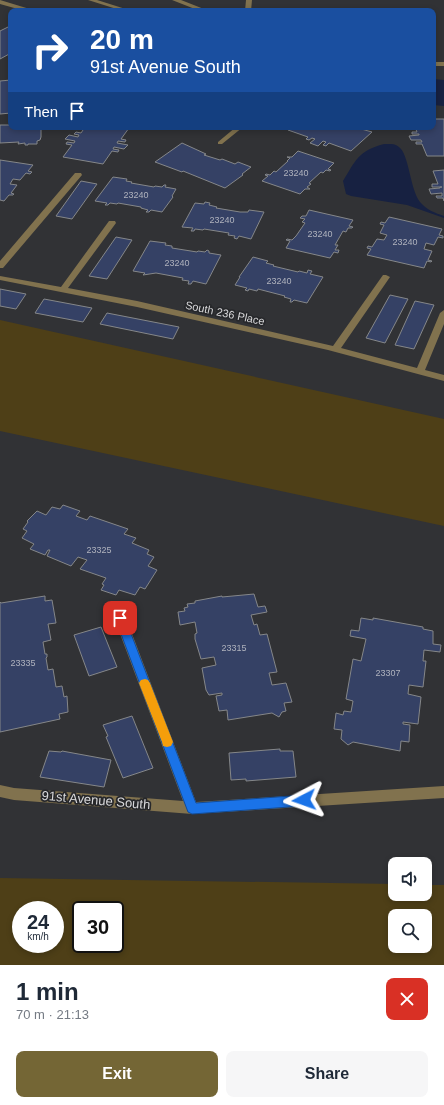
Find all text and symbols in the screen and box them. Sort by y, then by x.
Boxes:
icon: right [24,24,76,76]
text: 20 m [90,24,154,55]
text: 91st Avenue South [90,57,241,77]
icon: arrive [66,100,88,122]
text: Then [24,103,58,120]
house number: 23240 [283,168,309,178]
house number: 23240 [123,190,149,200]
house number: 23240 [209,215,235,225]
house number: 23240 [307,229,333,239]
house number: 23240 [392,237,418,247]
house number: 23240 [164,258,190,268]
house number: 23240 [266,276,292,286]
street label: South 236 Place [184,299,266,327]
house number: 23325 [86,545,112,555]
pin [103,601,137,635]
icon: arrive [109,607,131,629]
house number: 23315 [221,643,247,653]
house number: 23335 [10,658,36,668]
house number: 23307 [375,668,401,678]
position arrow [283,779,325,821]
street label: 91st Avenue South [41,788,151,812]
map controls [388,857,432,953]
button: sound [388,857,432,901]
speed limit sign: 30 [72,901,124,953]
button: search [388,909,432,953]
text: 24 [27,911,49,933]
text: km/h [27,931,49,942]
text: 1 min [16,978,79,1005]
button: close [386,978,428,1020]
text: 70 m · 21:13 [16,1007,89,1022]
button: Exit [16,1051,218,1097]
button: Share [226,1051,428,1097]

